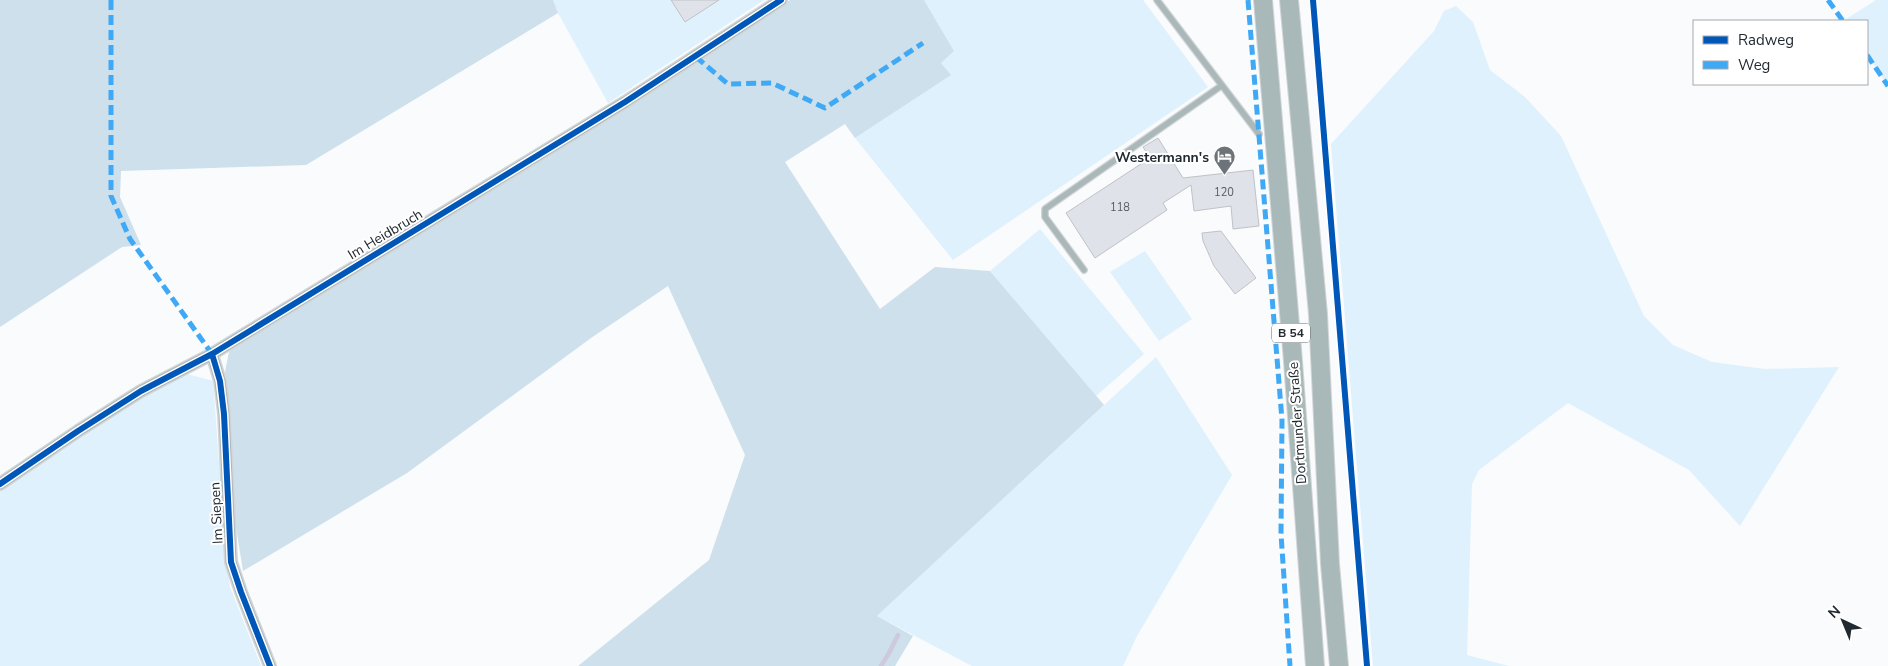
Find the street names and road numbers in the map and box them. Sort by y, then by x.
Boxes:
street label: Im Heidbruch [344,205,426,264]
road number: B 54 [1272,323,1310,342]
street label: Dortmunder Straße [1284,361,1311,485]
street label: Im Siepen [205,481,228,544]

